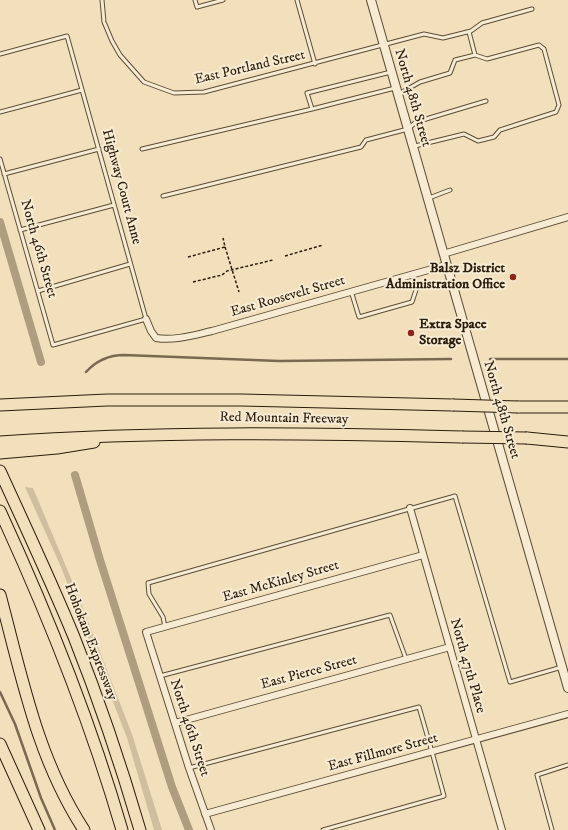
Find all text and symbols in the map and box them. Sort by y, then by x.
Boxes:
street label: East Portland Street [193,47,307,89]
street label: North 48th Street [390,47,434,149]
street label: Highway Court Anne [98,127,144,247]
street label: North 46th Street [16,198,60,300]
place label: Balsz District Administration Office [386,261,505,294]
marker: Balsz District Administration Office [508,272,518,282]
street label: East Roosevelt Street [229,273,347,321]
place label: Extra Space Storage [419,317,487,350]
marker: Extra Space Storage [406,328,416,338]
street label: North 48th Street [479,359,523,461]
street label: Red Mountain Freeway [219,409,349,429]
street label: East McKinley Street [221,557,341,607]
street label: Hohokam Expressway [60,581,120,703]
street label: North 47th Place [445,617,489,715]
street label: East Pierce Street [259,652,359,694]
street label: North 46th Street [165,677,213,779]
street label: East Fillmore Street [326,730,440,776]

